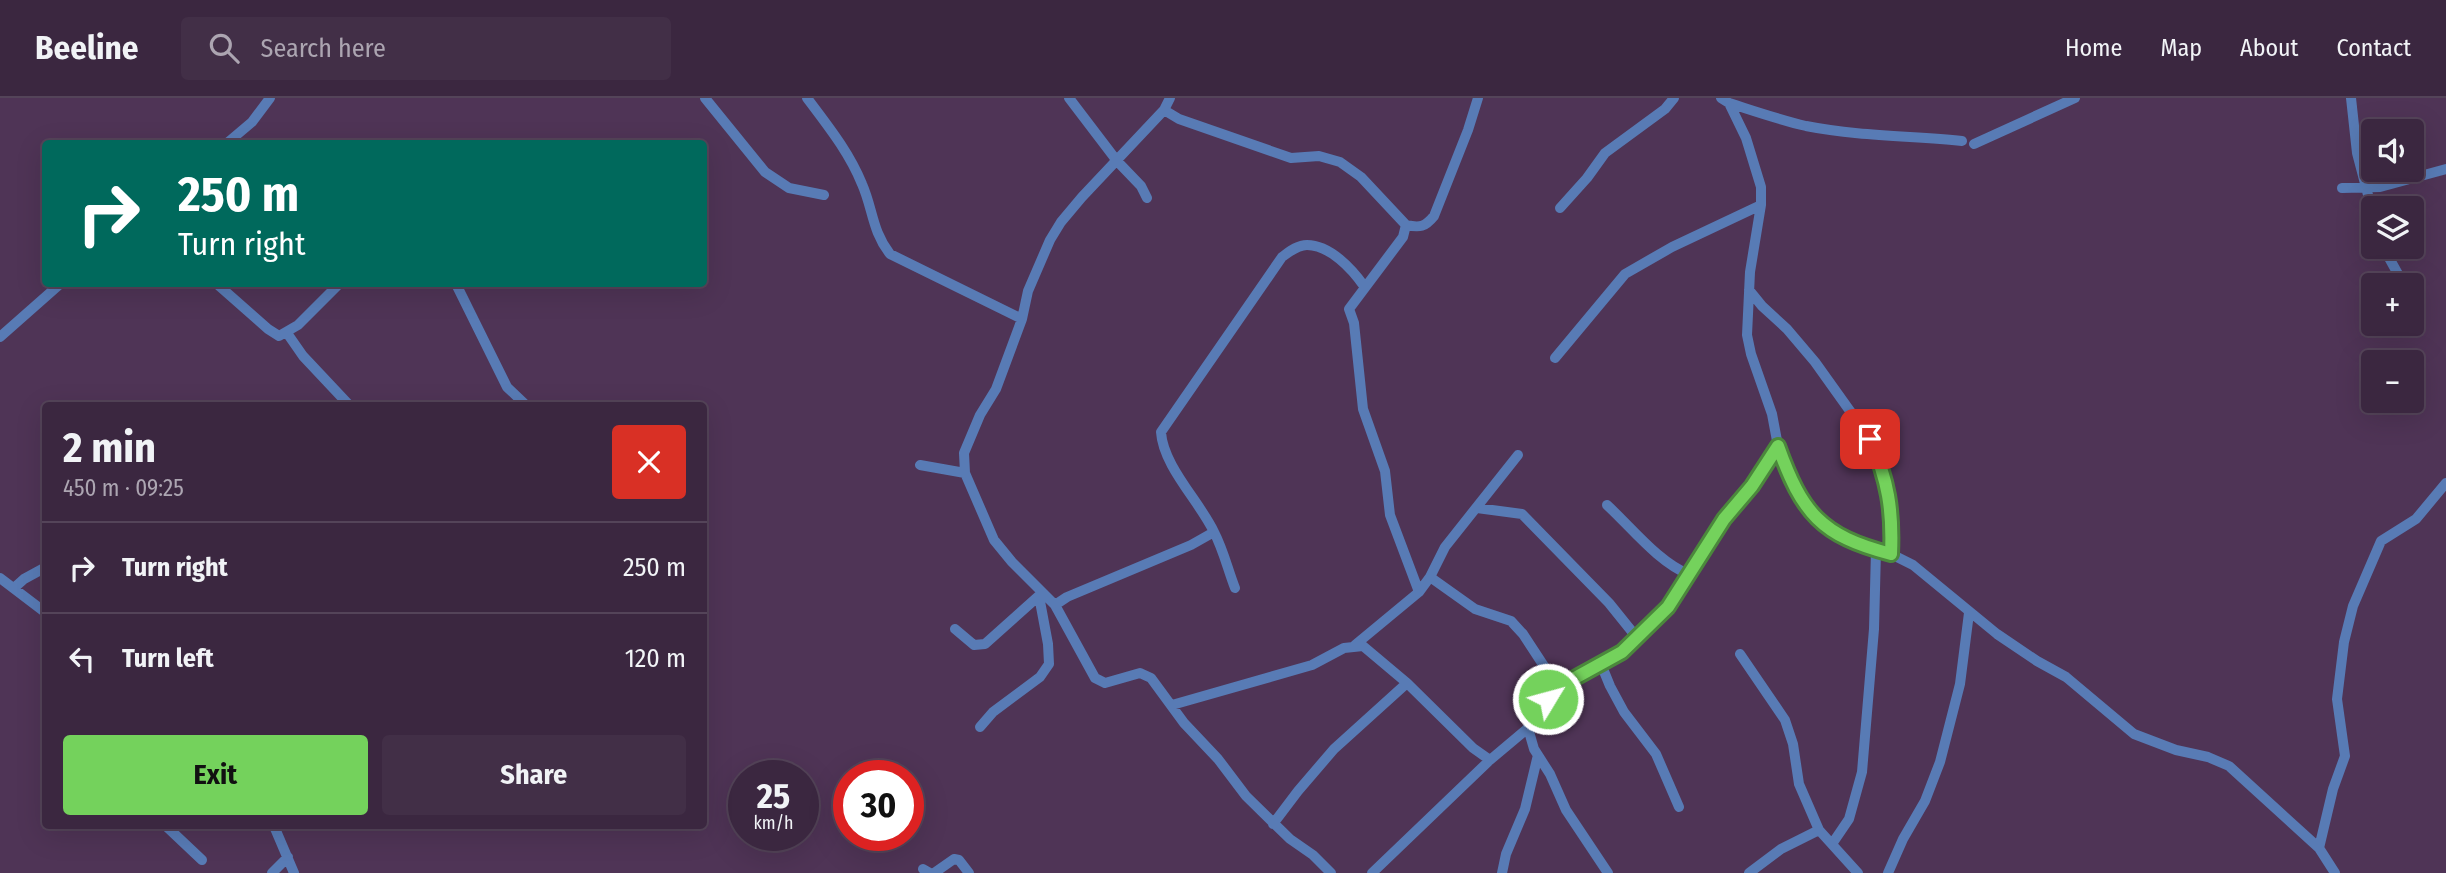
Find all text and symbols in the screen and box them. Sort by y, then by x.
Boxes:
search box [181,17,671,80]
text: Beeline [35,28,139,68]
icon: search [205,29,243,67]
text: Search here [261,33,386,64]
text: Home [2065,34,2122,62]
text: Map [2160,34,2202,62]
text: About [2240,34,2298,62]
text: Contact [2336,34,2411,62]
map controls [2361,119,2424,413]
button: sound [2361,119,2424,182]
text: 250 m [178,165,299,224]
icon: right [63,168,154,259]
button: layers [2361,196,2424,259]
text: Turn right [178,225,305,263]
button: + [2361,273,2424,336]
button: − [2361,350,2424,413]
pin [1840,409,1900,469]
icon: arrive [1851,420,1889,458]
text: 2 min [63,423,156,473]
button: close [612,425,686,499]
text: 450 m · 09:25 [63,474,184,502]
icon: right [63,549,101,587]
text: Turn right [122,552,228,583]
text: 250 m [623,552,686,583]
icon: left [63,640,101,678]
text: Turn left [122,643,214,674]
text: 120 m [625,643,686,674]
position arrow [1511,662,1585,736]
button: Exit [63,735,368,815]
button: Share [382,735,686,815]
speed limit sign: 30 [833,760,924,851]
text: 25 [757,775,790,817]
text: km/h [753,812,794,834]

